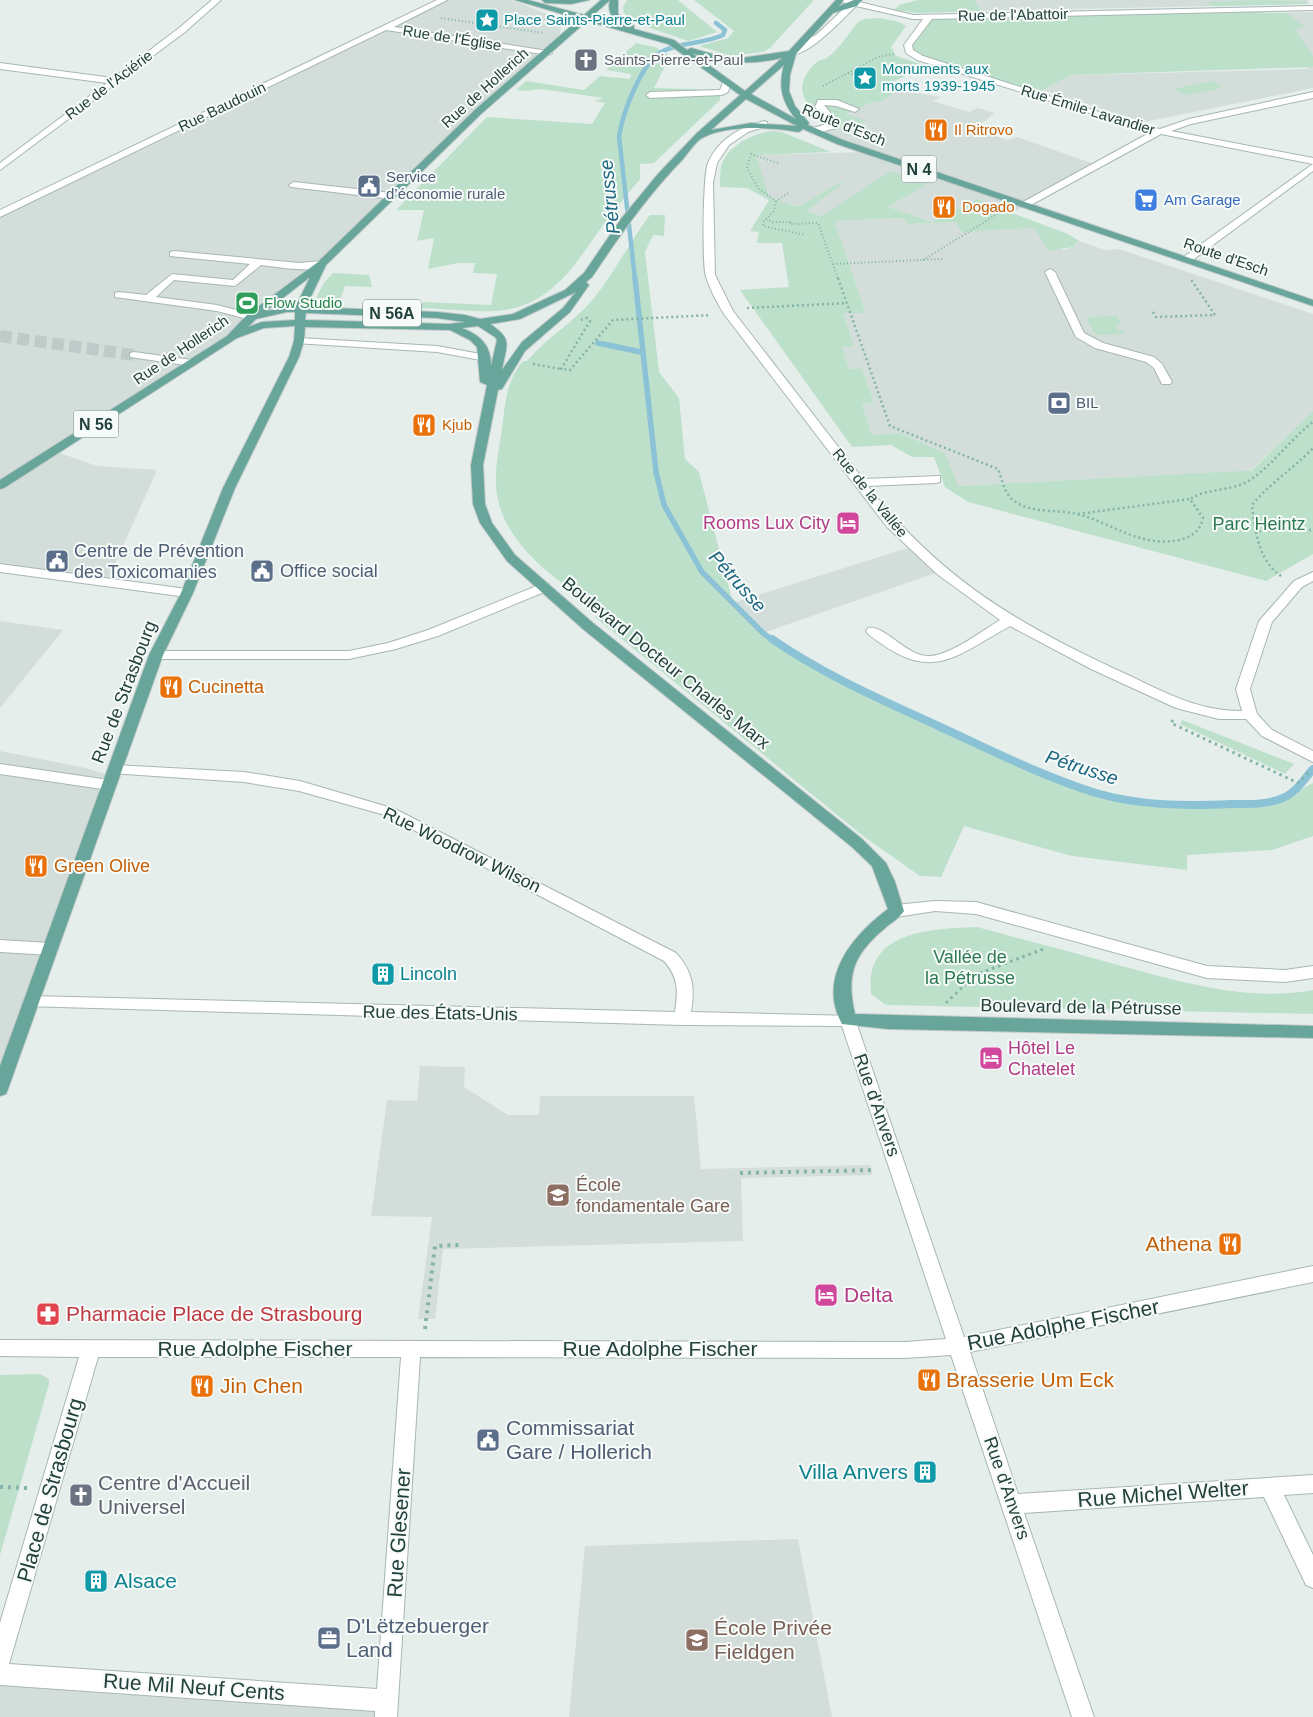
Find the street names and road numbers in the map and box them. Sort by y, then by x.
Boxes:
street label: Rue de l'Abattoir [958,5,1068,24]
street label: Rue de l'Église [402,21,503,54]
street label: Rue de Hollerich [438,44,532,131]
street label: Rue de l'Aciérie [62,46,156,123]
street label: Rue Baudouin [175,78,268,135]
street label: Rue Émile Lavandier [1019,81,1157,138]
street label: Route d'Esch [800,100,889,149]
road number: N 4 [902,156,936,182]
street label: Route d'Esch [1181,234,1271,279]
road number: N 56A [363,300,421,326]
street label: Rue de Hollerich [130,312,231,388]
road number: N 56 [74,410,118,438]
street label: Rue de la Vallée [829,445,911,540]
street label: Boulevard Docteur Charles Marx [558,573,774,753]
street label: Rue de Strasbourg [88,618,160,766]
street label: Rue Woodrow Wilson [380,803,544,897]
street label: Boulevard de la Pétrusse [980,995,1182,1019]
street label: Rue des États-Unis [362,1002,518,1024]
street label: Rue d'Anvers [850,1051,904,1159]
street label: Rue Adolphe Fischer [965,1295,1161,1354]
street label: Rue Adolphe Fischer [158,1337,352,1360]
street label: Rue Adolphe Fischer [563,1337,757,1360]
street label: Place de Strasbourg [12,1395,87,1584]
street label: Rue d'Anvers [980,1434,1034,1542]
street label: Rue Glesener [383,1468,414,1598]
street label: Rue Michel Welter [1077,1476,1249,1511]
street label: Rue Mil Neuf Cents [102,1669,286,1704]

